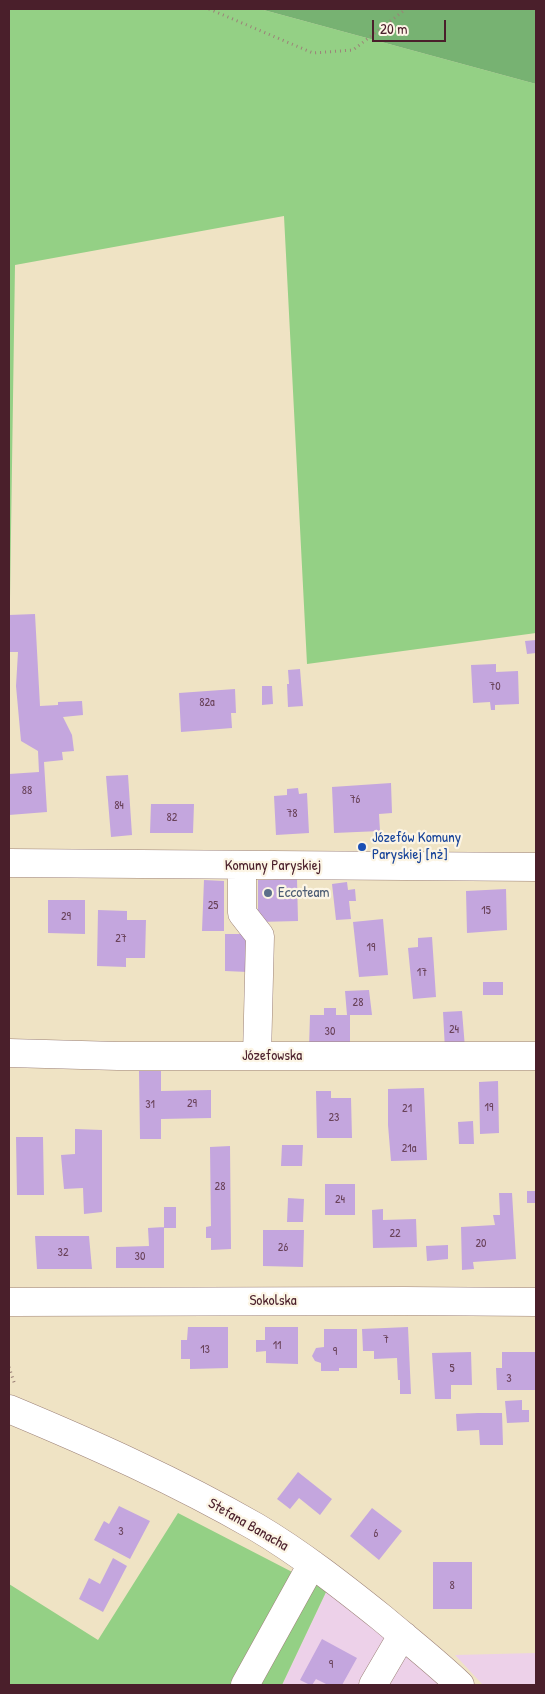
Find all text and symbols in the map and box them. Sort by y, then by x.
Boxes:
scale bar [375,10,449,42]
text: 20 m [380,18,407,39]
house number: 70 [489,680,501,694]
house number: 82a [199,696,215,710]
house number: 88 [22,784,32,798]
house number: 76 [350,793,360,807]
house number: 84 [114,799,124,813]
house number: 78 [286,807,298,821]
house number: 82 [167,811,177,825]
place label: Józefów Komuny Paryskiej [nż] [372,829,461,864]
marker: Józefów Komuny Paryskiej [nż] [356,841,368,853]
street label: Komuny Paryskiej [225,857,321,875]
place label: Eccoteam [278,884,330,902]
marker: Eccoteam [262,887,274,899]
house number: 25 [208,899,218,913]
house number: 15 [481,904,491,918]
house number: 29 [61,910,71,924]
house number: 27 [115,932,127,946]
house number: 19 [367,941,375,955]
house number: 17 [417,966,427,980]
house number: 28 [353,996,363,1010]
house number: 24 [449,1023,459,1037]
house number: 30 [325,1025,335,1039]
street label: Józefowska [242,1047,302,1065]
house number: 29 [187,1097,197,1111]
house number: 31 [145,1098,155,1112]
house number: 19 [485,1101,493,1115]
house number: 21 [402,1102,412,1116]
house number: 23 [329,1111,339,1125]
house number: 21a [402,1142,416,1156]
house number: 28 [215,1180,225,1194]
house number: 24 [335,1193,345,1207]
house number: 22 [389,1227,401,1241]
house number: 20 [476,1237,486,1251]
house number: 26 [278,1241,288,1255]
house number: 32 [58,1246,68,1260]
house number: 30 [135,1250,145,1264]
street label: Sokolska [249,1292,297,1310]
house number: 7 [383,1333,389,1347]
house number: 11 [273,1339,281,1353]
house number: 13 [200,1343,210,1357]
house number: 9 [333,1345,337,1359]
house number: 5 [449,1362,455,1376]
house number: 3 [506,1372,512,1386]
street label: Stefana Banacha [205,1495,291,1555]
house number: 3 [118,1525,124,1539]
house number: 6 [374,1527,378,1541]
house number: 8 [449,1579,455,1593]
house number: 9 [329,1658,333,1672]

